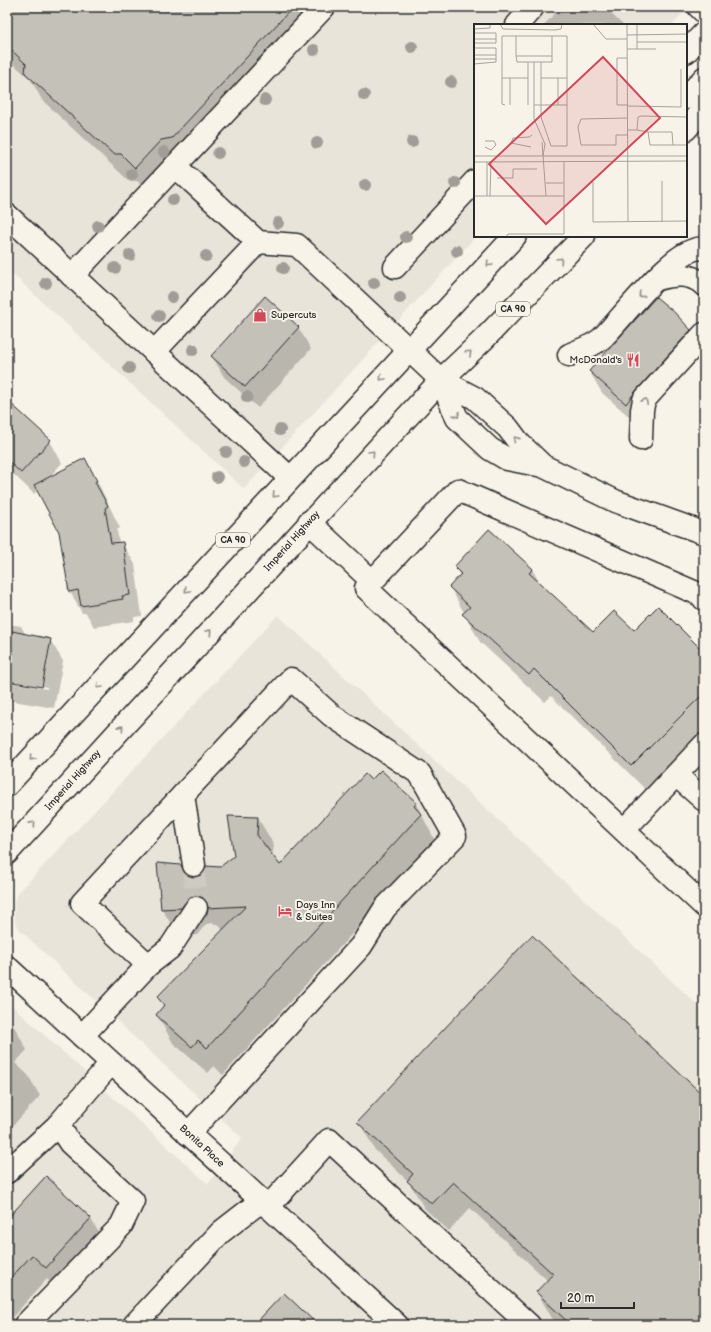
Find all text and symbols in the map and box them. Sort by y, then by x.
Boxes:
inset map [474,24,687,237]
one-way arrow [555,257,563,265]
one-way arrow [486,260,493,267]
one-way arrow [639,291,646,298]
road number: CA 90 [496,302,530,316]
shop icon: Supercuts [252,307,268,323]
place label: Supercuts [271,309,317,321]
one-way arrow [464,350,472,358]
restaurant icon: McDonald's [625,352,641,368]
place label: McDonald's [570,354,622,366]
one-way arrow [380,374,387,381]
one-way arrow [641,398,648,405]
one-way arrow [452,411,459,418]
one-way arrow [514,436,521,443]
one-way arrow [367,450,375,458]
one-way arrow [273,490,280,498]
street label: Imperial Highway [262,508,323,574]
road number: CA 90 [216,533,250,547]
one-way arrow [184,585,192,593]
one-way arrow [204,629,211,637]
one-way arrow [97,681,104,688]
one-way arrow [116,725,124,733]
street label: Imperial Highway [43,747,104,813]
one-way arrow [29,753,37,761]
one-way arrow [29,821,36,829]
place label: Days Inn & Suites [296,899,336,923]
hotel icon: Days Inn & Suites [277,903,293,919]
street label: Bonita Place [177,1122,227,1170]
scale bar [561,1284,634,1310]
text: 20 m [567,1291,594,1306]

